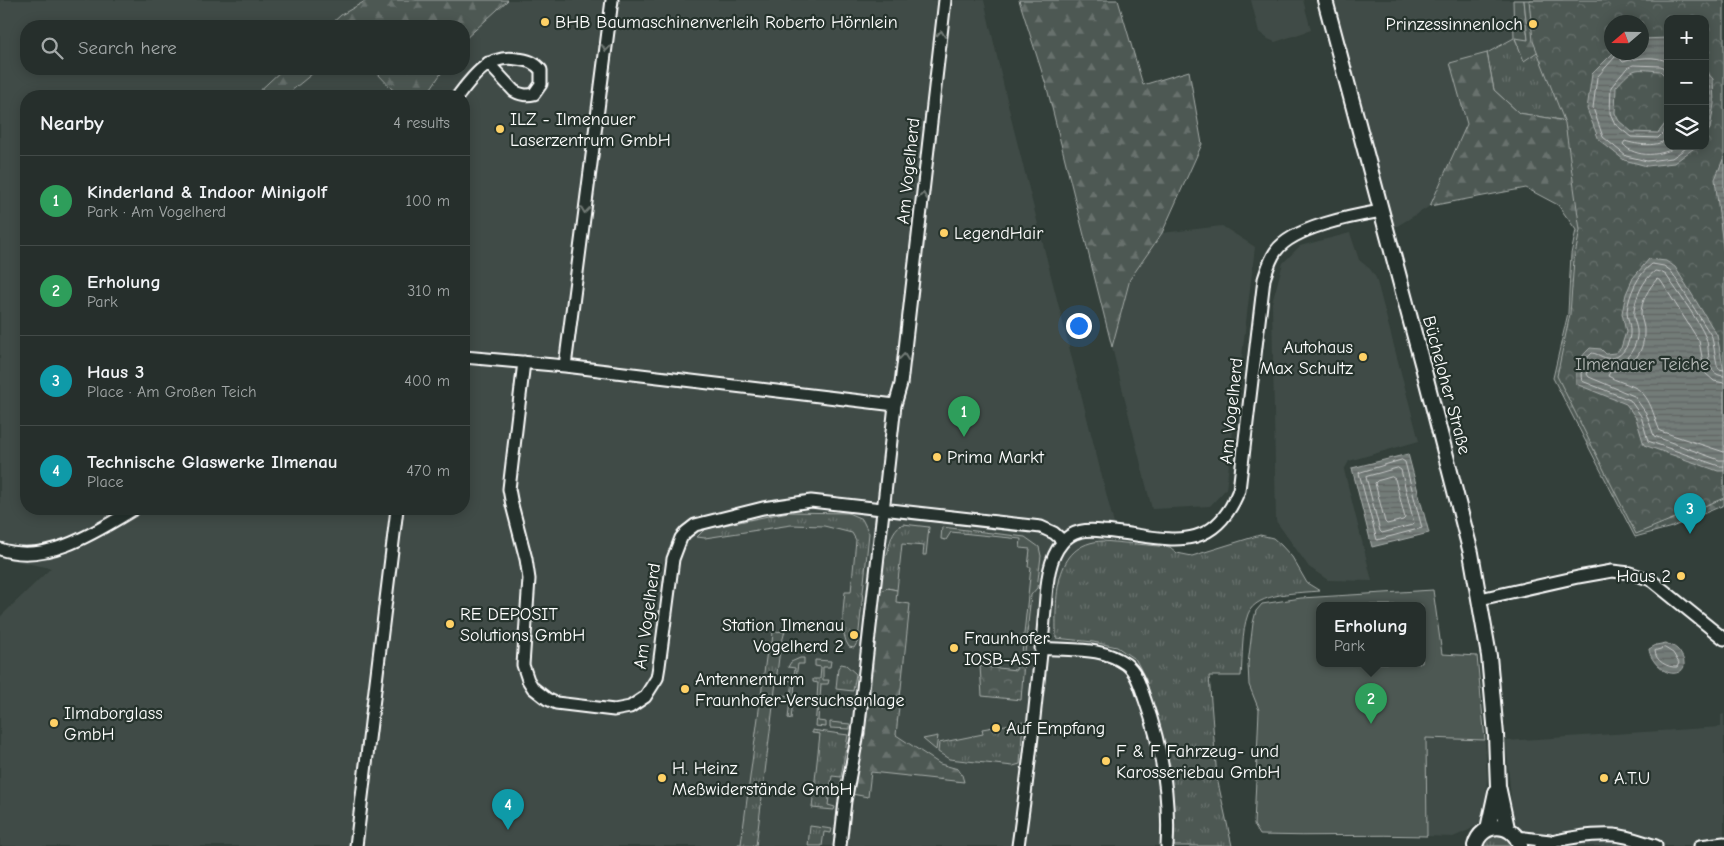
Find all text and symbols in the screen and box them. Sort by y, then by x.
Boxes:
place label: BHB Baumaschinenverleih Roberto Hörnlein [555,12,898,33]
place label: Prinzessinnenloch [1386,14,1523,35]
north arrow [1604,15,1649,60]
map controls [1664,15,1709,150]
button: + [1664,15,1709,60]
marker: BHB Baumaschinenverleih Roberto Hörnlein [539,16,551,28]
marker: Prinzessinnenloch [1527,18,1539,30]
search box [20,20,470,75]
one-way arrow [935,30,946,38]
icon: search [38,34,66,62]
text: Search here [78,37,177,59]
one-way arrow [601,45,612,53]
button: − [1664,60,1709,105]
button: layers [1664,105,1709,150]
place label: ILZ - Ilmenauer Laserzentrum GmbH [510,109,671,151]
text: Nearby [40,111,104,135]
text: 4 results [393,114,450,132]
street label: Am Vogelherd [892,117,925,225]
marker: ILZ - Ilmenauer Laserzentrum GmbH [494,123,506,135]
text: Kinderland & Indoor Minigolf [87,181,327,203]
one-way arrow [917,191,928,199]
text: 1 [53,192,59,210]
text: 100 m [406,192,450,210]
text: Park · Am Vogelherd [87,203,226,221]
one-way arrow [580,206,591,214]
place label: LegendHair [954,223,1044,244]
marker: LegendHair [938,227,950,239]
text: Erholung [87,271,161,293]
text: 2 [52,282,60,300]
text: 310 m [407,282,450,300]
text: Park [87,293,118,311]
your location [1066,313,1092,339]
street label: Bücheloher Straße [1418,314,1475,457]
place label: Autohaus Max Schultz [1260,337,1353,379]
marker: Autohaus Max Schultz [1357,351,1369,363]
one-way arrow [898,353,909,361]
park label: Ilmenauer Teiche [1575,354,1709,375]
street label: Am Vogelherd [1215,357,1248,465]
text: Haus 3 [87,361,144,383]
text: 3 [52,372,60,390]
text: 400 m [404,372,450,390]
text: Place · Am Großen Teich [87,383,256,401]
pin: 1 [948,396,980,437]
place label: Prima Markt [947,447,1045,468]
text: Technische Glaswerke Ilmenau [87,451,338,473]
marker: Prima Markt [931,451,943,463]
text: 4 [52,462,60,480]
text: 470 m [406,462,450,480]
text: Place [87,473,123,491]
pin: 3 [1674,493,1706,534]
street label: Am Vogelherd [630,562,665,670]
place label: Haus 2 [1617,566,1671,587]
marker: Haus 2 [1675,570,1687,582]
popup [1316,602,1426,667]
place label: RE DEPOSIT Solutions GmbH [460,604,585,646]
place label: Station Ilmenau Vogelherd 2 [722,615,844,657]
text: Erholung [1334,615,1408,637]
marker: RE DEPOSIT Solutions GmbH [444,618,456,630]
place label: Fraunhofer IOSB-AST [964,628,1050,670]
marker: Station Ilmenau Vogelherd 2 [848,629,860,641]
text: Park [1334,637,1365,655]
marker: Fraunhofer IOSB-AST [948,642,960,654]
place label: Antennenturm Fraunhofer-Versuchsanlage [695,669,904,711]
marker: Antennenturm Fraunhofer-Versuchsanlage [679,683,691,695]
pin: 2 [1355,683,1387,724]
place label: Ilmaborglass GmbH [64,703,163,745]
marker: Ilmaborglass GmbH [48,717,60,729]
place label: Auf Empfang [1006,718,1105,739]
marker: Auf Empfang [990,722,1002,734]
place label: F & F Fahrzeug- und Karosseriebau GmbH [1116,741,1280,783]
marker: F & F Fahrzeug- und Karosseriebau GmbH [1100,755,1112,767]
place label: H. Heinz Meßwiderstände GmbH [672,758,852,800]
place label: A.T.U [1614,768,1650,789]
marker: H. Heinz Meßwiderstände GmbH [656,772,668,784]
marker: A.T.U [1598,772,1610,784]
pin: 4 [492,789,524,830]

